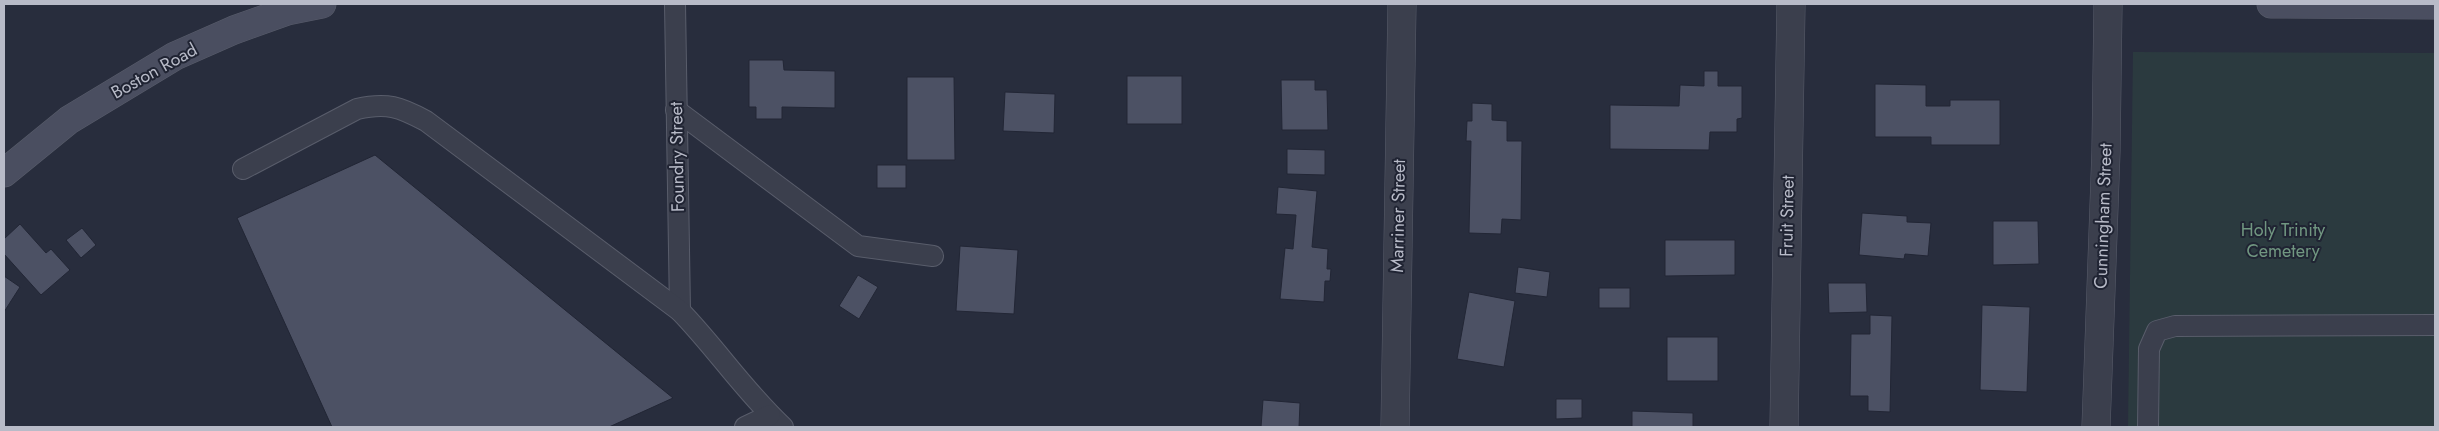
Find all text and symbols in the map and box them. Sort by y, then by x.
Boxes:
street label: Boston Road [106,37,202,105]
street label: Foundry Street [663,101,691,212]
street label: Cunningham Street [2087,142,2119,289]
street label: Marriner Street [1384,158,1412,273]
street label: Fruit Street [1773,174,1801,257]
park label: Holy Trinity Cemetery [2241,217,2325,264]

